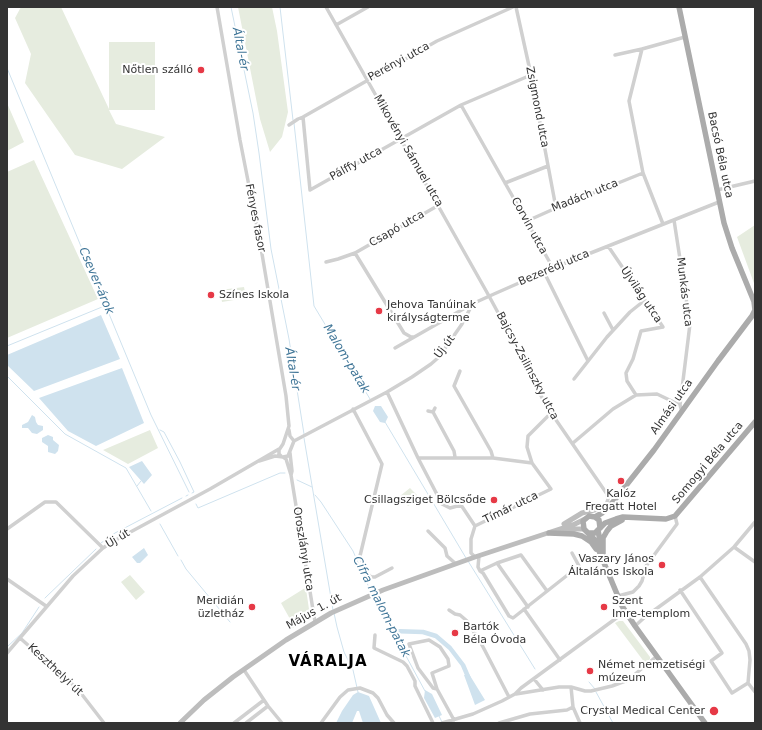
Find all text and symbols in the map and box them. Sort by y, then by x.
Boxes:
water label: Által-ér [229,26,251,72]
street label: Perényi utca [366,40,432,84]
place label: Nőtlen szálló [122,63,193,77]
marker: Nőtlen szálló [196,65,206,75]
street label: Zsigmond utca [523,65,551,149]
street label: Mikovényi Sámuel utca [370,93,446,209]
street label: Bacsó Béla utca [704,111,736,199]
street label: Pálffy utca [328,144,384,184]
street label: Madách utca [550,177,620,215]
street label: Fényes fasor [242,183,268,253]
street label: Corvin utca [508,195,550,257]
street label: Csapó utca [367,208,427,250]
water label: Csever-árok [75,245,117,317]
street label: Bezerédj utca [517,247,591,289]
street label: Munkás utca [673,257,695,327]
street label: Újvilág utca [617,264,665,326]
place label: Színes Iskola [219,288,289,302]
marker: Színes Iskola [206,290,216,300]
place label: Jehova Tanúinak királyságterme [387,298,476,324]
marker: Jehova Tanúinak királyságterme [374,306,384,316]
street label: Bajcsy-Zsilinszky utca [493,310,561,422]
water label: Malom-patak [320,322,372,396]
street label: Új út [432,333,458,361]
water label: Által-ér [281,346,303,392]
street label: Almási utca [648,377,696,437]
street label: Somogyi Béla utca [670,419,746,507]
marker: Kalóz Fregatt Hotel [616,476,626,486]
place label: Kalóz Fregatt Hotel [585,487,657,513]
street label: Tímár utca [481,489,541,527]
place label: Csillagsziget Bölcsőde [364,493,486,507]
marker: Csillagsziget Bölcsőde [489,495,499,505]
street label: Oroszlányi utca [290,506,316,592]
street label: Új út [104,527,132,551]
place label: Vaszary János Általános Iskola [568,552,654,578]
water label: Cifra malom-patak [349,554,413,660]
marker: Vaszary János Általános Iskola [657,560,667,570]
street label: Május 1. út [284,591,344,633]
place label: Meridián üzletház [196,594,244,620]
place label: Szent Imre-templom [612,594,690,620]
marker: Meridián üzletház [247,602,257,612]
marker: Szent Imre-templom [599,602,609,612]
place label: Bartók Béla Óvoda [463,620,526,646]
marker: Bartók Béla Óvoda [450,628,460,638]
street label: Keszthelyi út [25,641,85,699]
district label: VÁRALJA [288,653,368,671]
place label: Német nemzetiségi múzeum [598,658,705,684]
marker: Német nemzetiségi múzeum [585,666,595,676]
place label: Crystal Medical Center [580,704,705,718]
marker: Crystal Medical Center [708,705,720,717]

